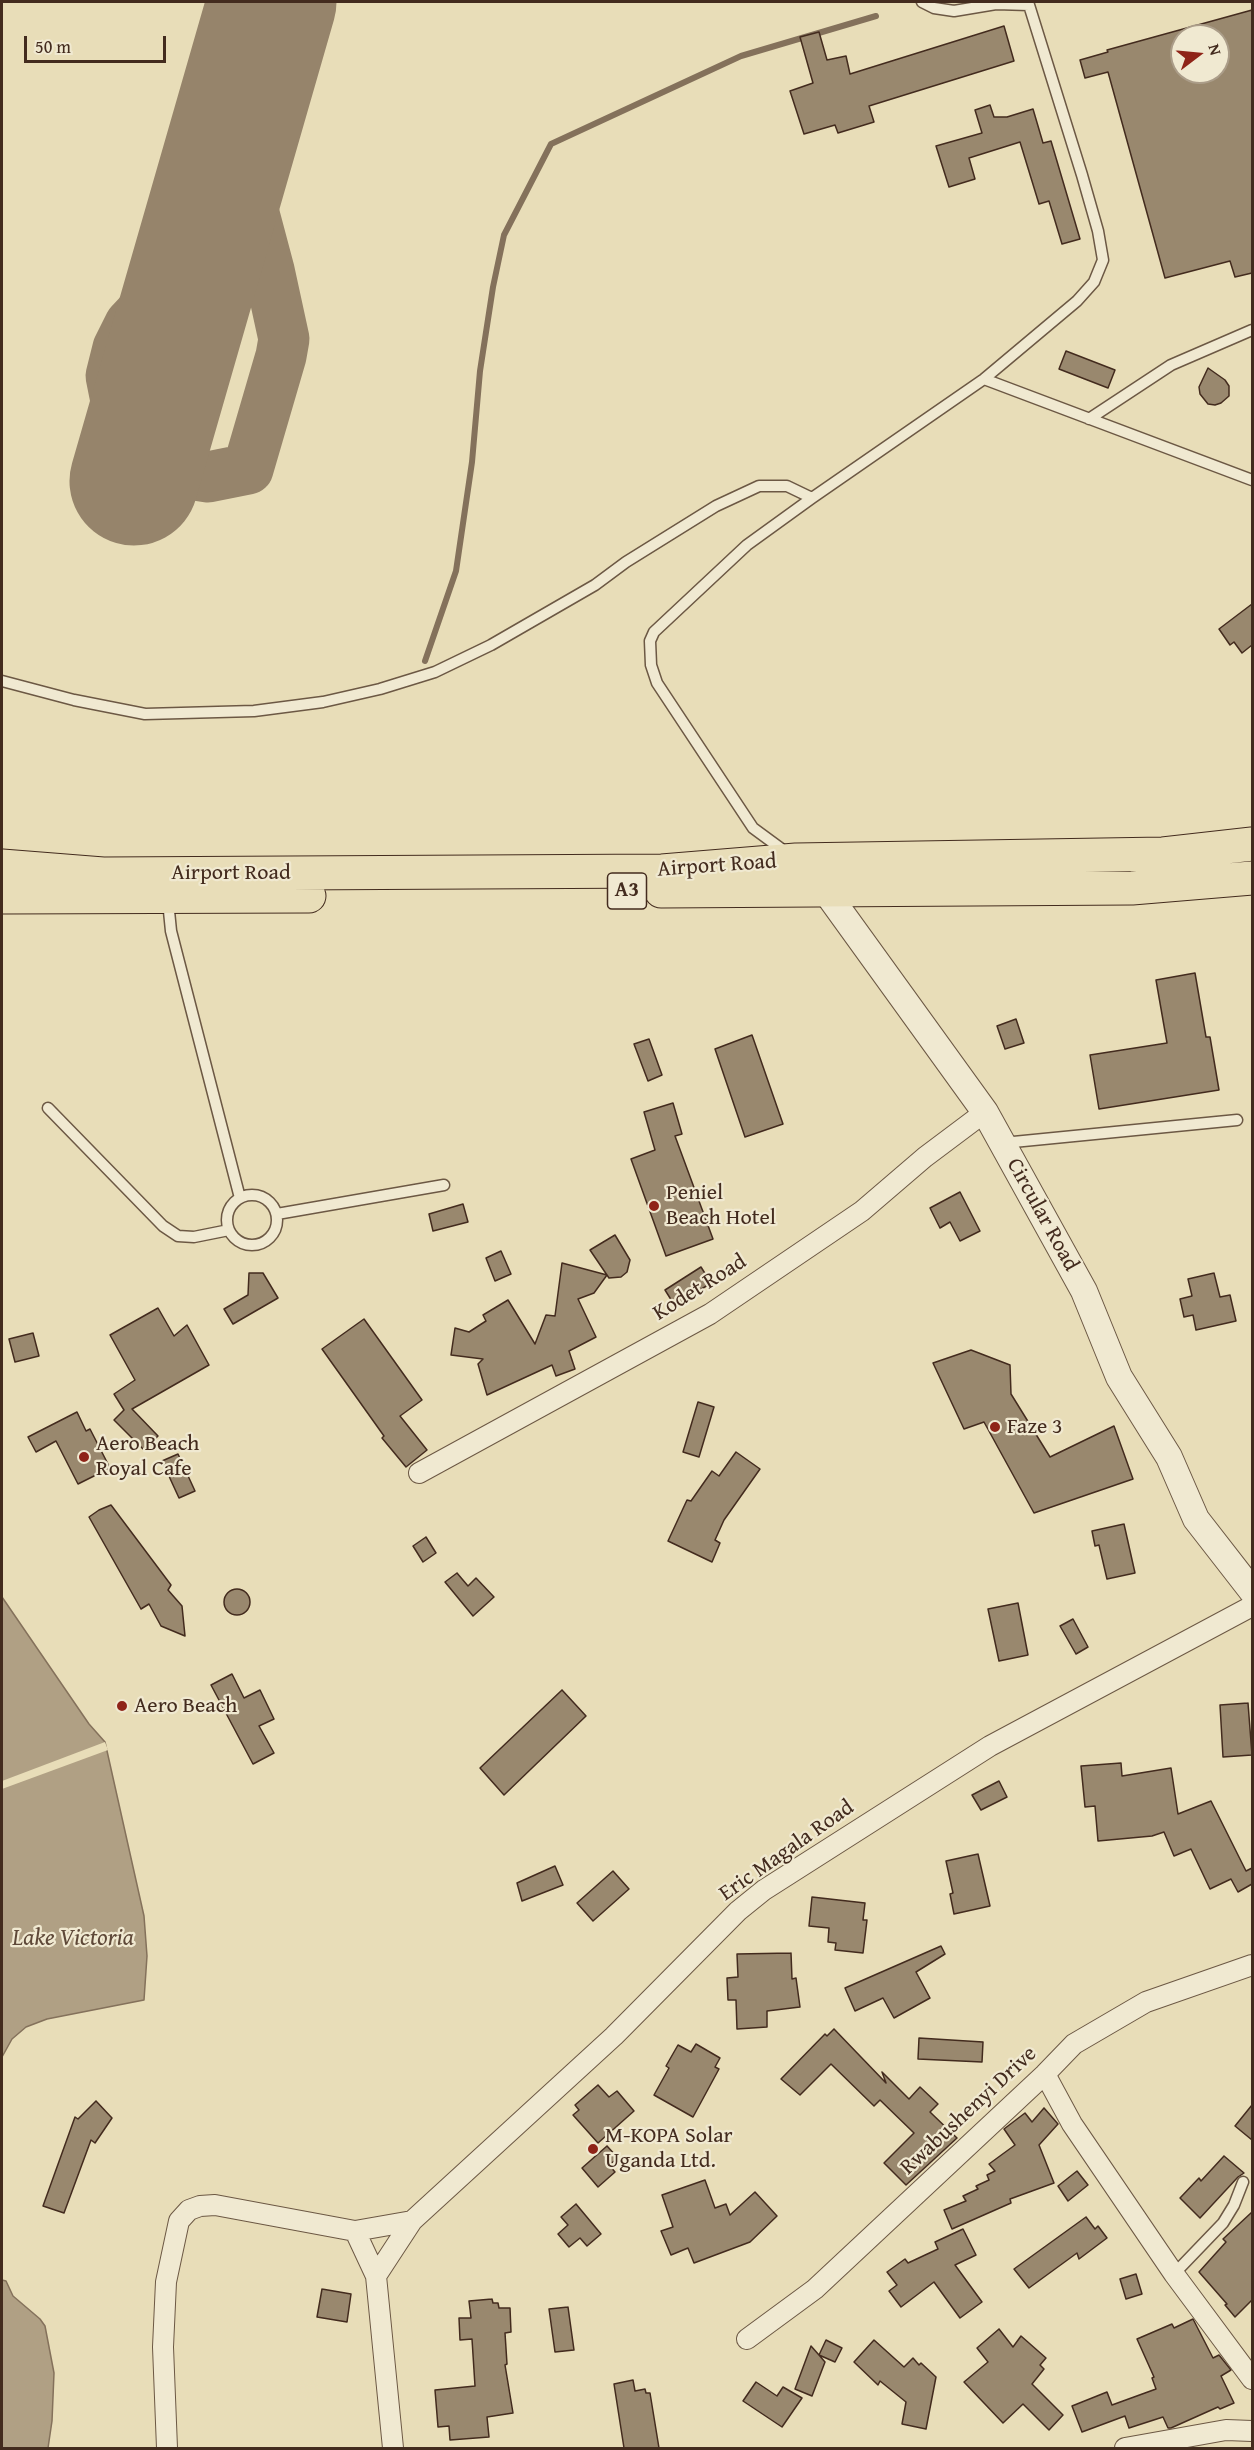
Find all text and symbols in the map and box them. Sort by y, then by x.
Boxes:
scale bar [27,24,170,62]
north arrow [1170,24,1230,84]
text: 50 m [35,33,71,60]
text: N [1202,41,1228,58]
street label: Airport Road [657,849,777,883]
street label: Airport Road [171,860,291,886]
road number: A3 [608,873,646,909]
street label: Circular Road [1000,1154,1084,1276]
place label: Peniel Beach Hotel [666,1180,776,1232]
marker: Peniel Beach Hotel [647,1199,661,1213]
street label: Kodet Road [649,1249,751,1327]
place label: Faze 3 [1007,1414,1063,1440]
marker: Faze 3 [988,1420,1002,1434]
place label: Aero Beach Royal Cafe [96,1431,199,1482]
marker: Aero Beach Royal Cafe [77,1450,91,1464]
place label: Aero Beach [134,1693,237,1719]
marker: Aero Beach [115,1699,129,1713]
street label: Eric Magala Road [715,1795,859,1907]
water label: Lake Victoria [12,1925,134,1953]
street label: Rwabushenyi Drive [895,2041,1043,2181]
place label: M-KOPA Solar Uganda Ltd. [605,2123,733,2174]
marker: M-KOPA Solar Uganda Ltd. [586,2142,600,2156]

